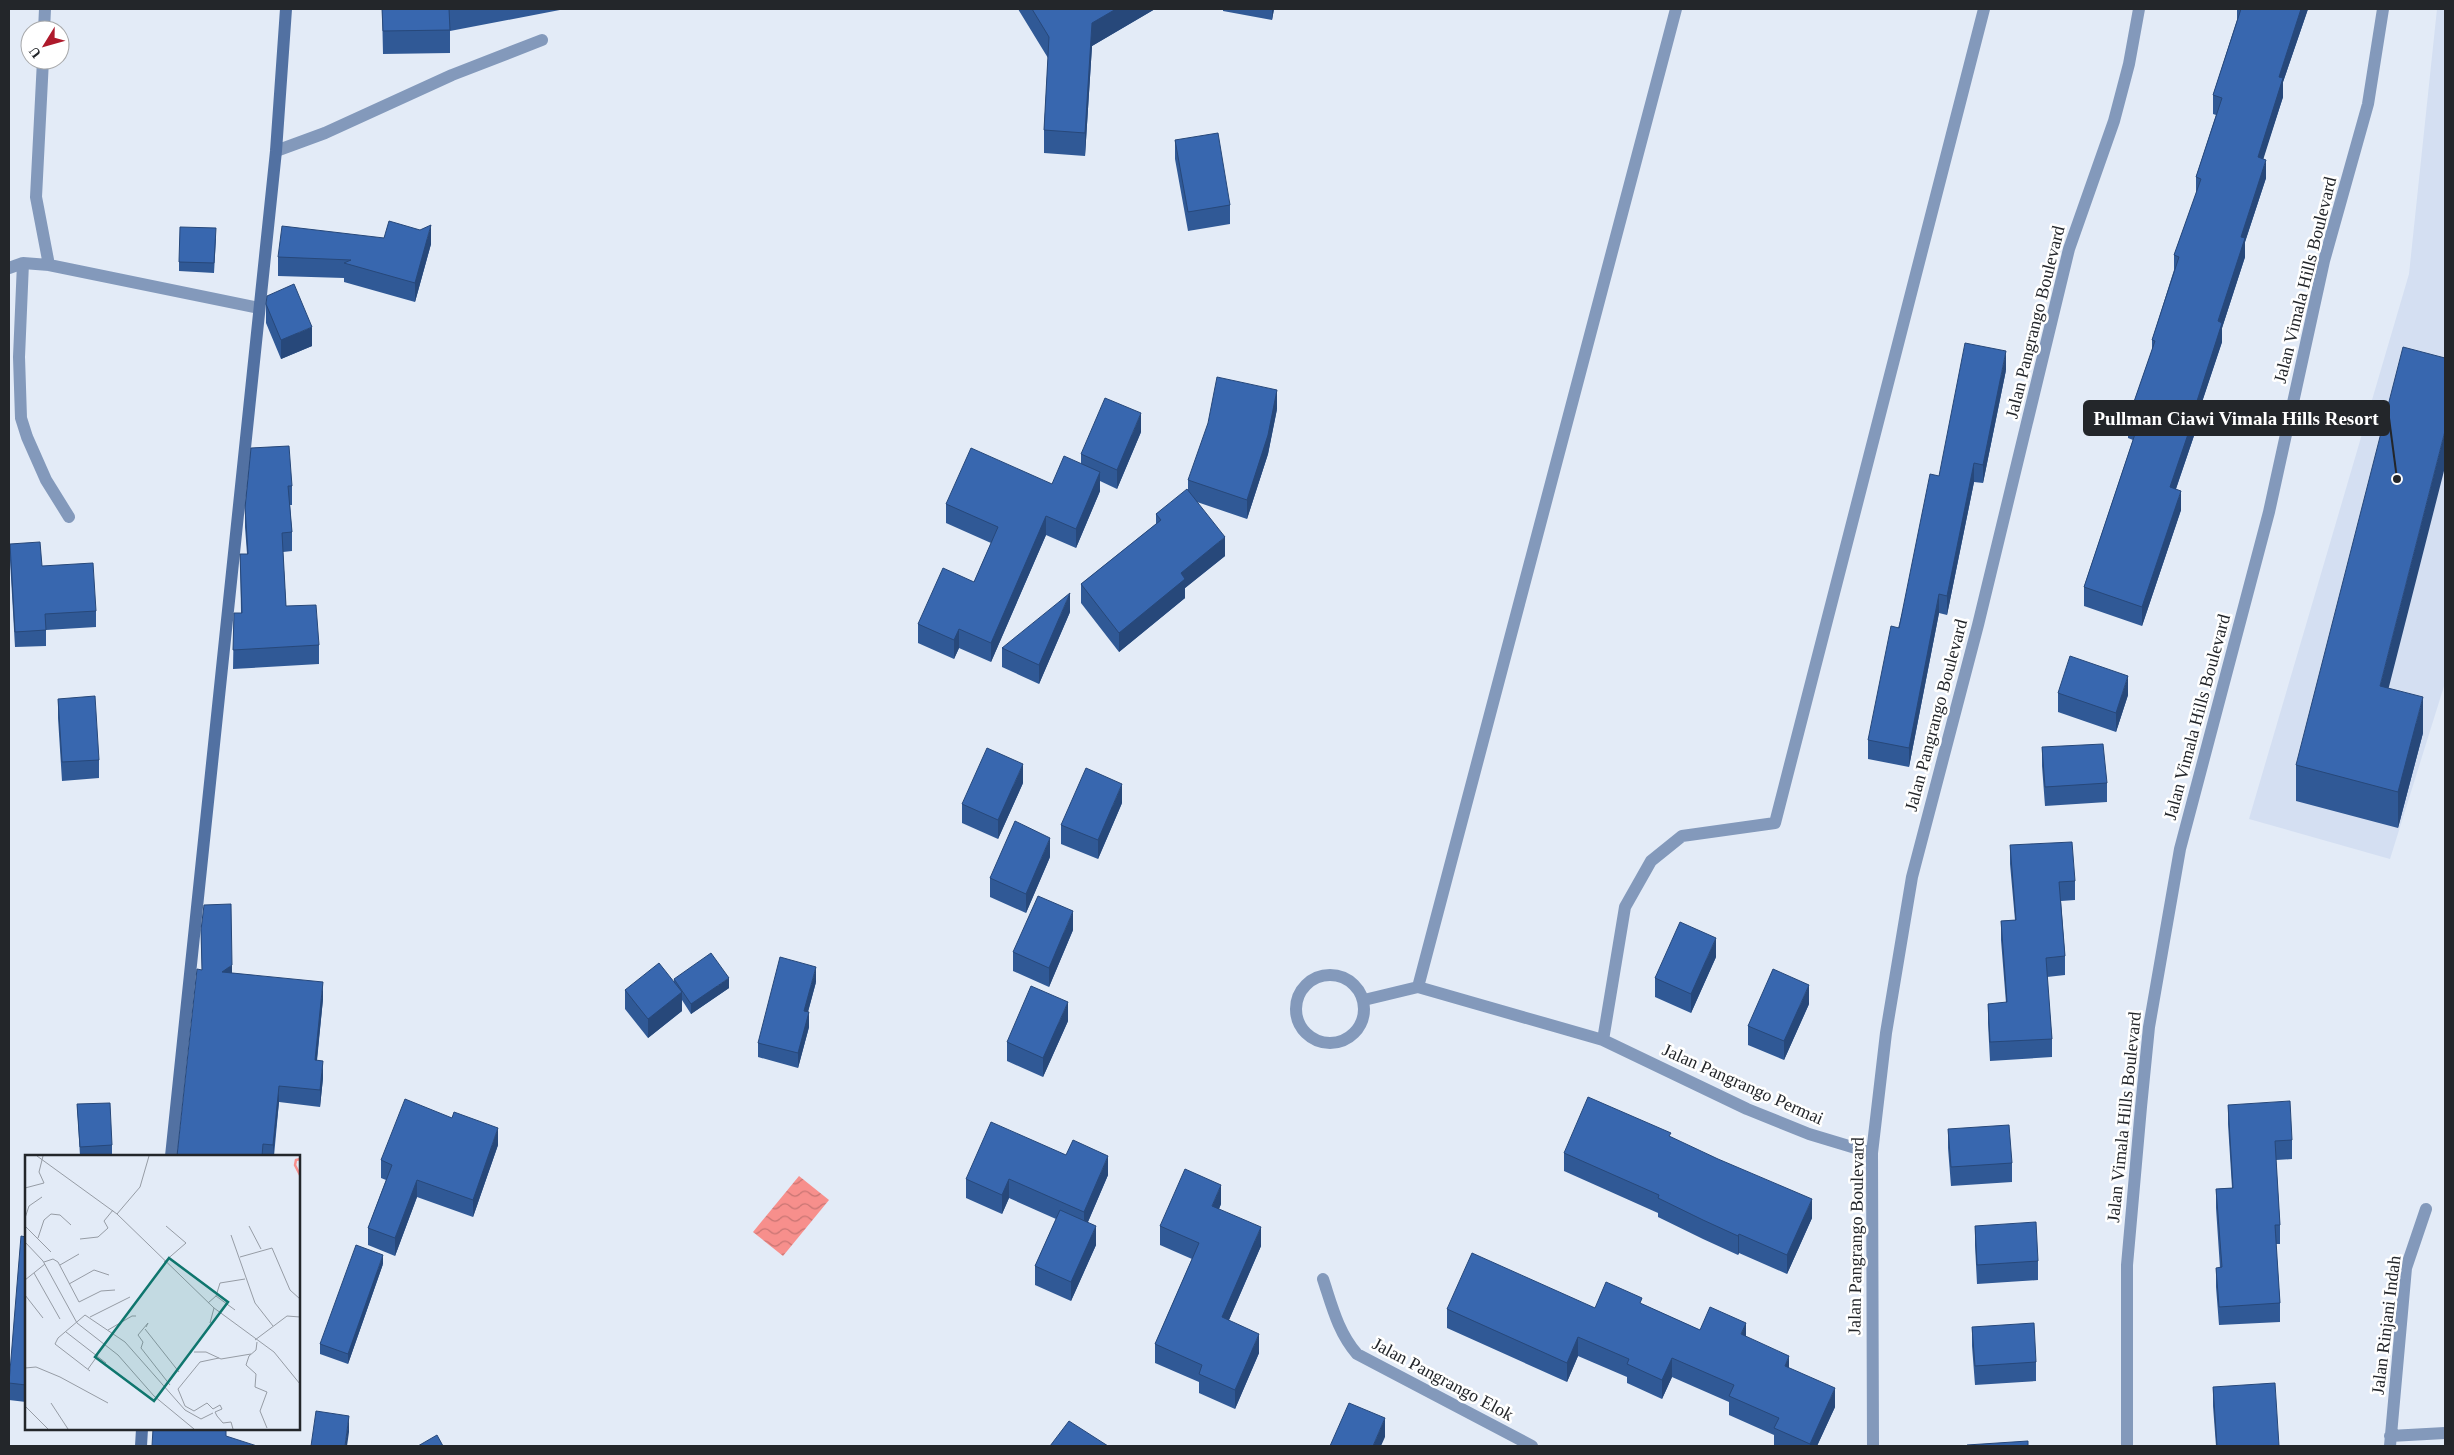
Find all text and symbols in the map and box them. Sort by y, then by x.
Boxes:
north arrow [20,20,70,70]
text: U [26,44,44,61]
street label: Jalan Vimala Hills Boulevard [2270,175,2340,385]
street label: Jalan Pangrango Boulevard [2001,224,2069,420]
callout: Pullman Ciawi Vimala Hills Resort [2084,401,2389,435]
text: Pullman Ciawi Vimala Hills Resort [2094,408,2379,429]
street label: Jalan Vimala Hills Boulevard [2160,612,2234,822]
street label: Jalan Pangrango Boulevard [1901,617,1971,813]
street label: Jalan Vimala Hills Boulevard [2103,1011,2145,1223]
street label: Jalan Pangrango Permai [1659,1039,1827,1129]
street label: Jalan Pangrango Boulevard [1844,1137,1868,1335]
inset map [25,1155,300,1430]
street label: Jalan Rinjani Indah [2368,1254,2404,1396]
street label: Jalan Pangrango Elok [1369,1333,1517,1425]

